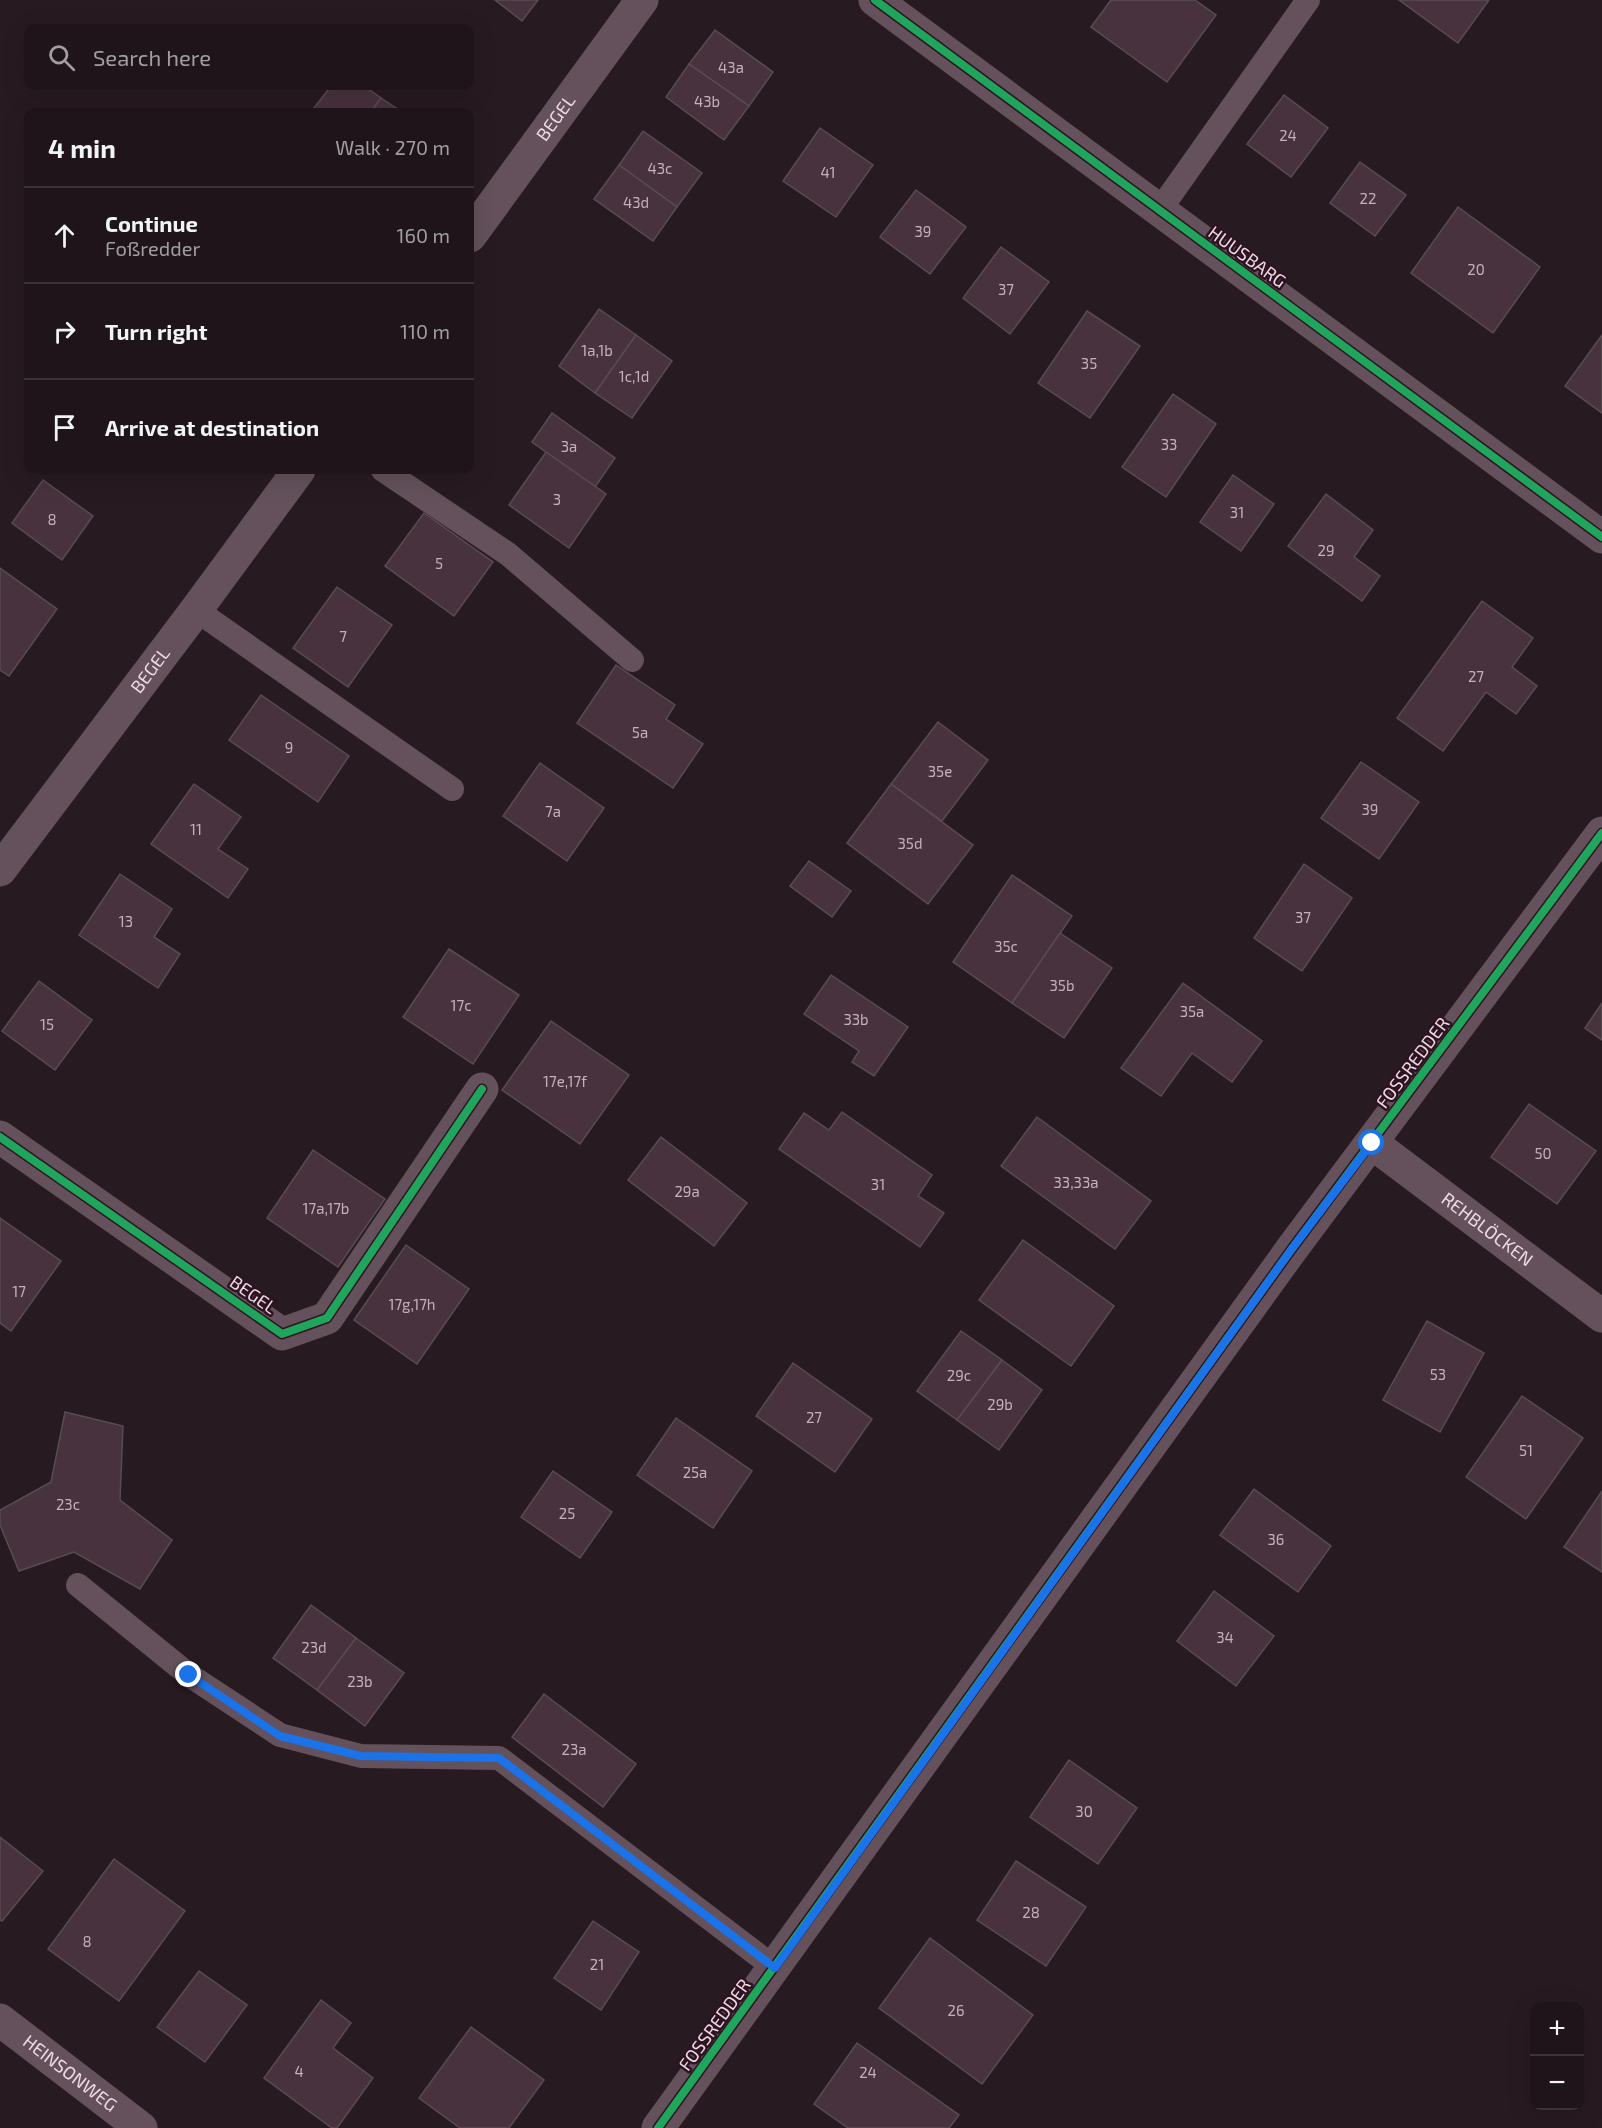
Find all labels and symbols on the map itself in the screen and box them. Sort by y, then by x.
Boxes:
house number: 43a [718,58,744,76]
street label: BEGEL [531,90,579,145]
house number: 43b [694,92,720,110]
house number: 24 [1279,126,1297,144]
house number: 43c [648,159,672,177]
house number: 41 [820,163,836,181]
house number: 22 [1360,189,1376,207]
house number: 43d [623,193,649,211]
street label: HUUSBARG [1204,221,1291,292]
house number: 39 [915,222,931,240]
house number: 20 [1467,260,1485,278]
house number: 37 [998,280,1014,298]
house number: 1a,1b [581,341,613,359]
house number: 35 [1081,354,1097,372]
house number: 1c,1d [619,367,649,385]
house number: 33 [1161,435,1177,453]
house number: 3a [561,437,577,455]
house number: 3 [553,490,561,508]
house number: 31 [1230,503,1244,521]
house number: 8 [47,510,57,528]
house number: 29 [1317,541,1335,559]
house number: 5 [435,554,443,572]
house number: 7 [339,627,347,645]
street label: BEGEL [125,642,174,697]
house number: 27 [1468,667,1484,685]
house number: 5a [632,723,648,741]
house number: 9 [285,738,293,756]
house number: 35e [928,762,952,780]
house number: 39 [1362,800,1378,818]
house number: 7a [545,802,561,820]
house number: 11 [190,820,202,838]
house number: 35d [898,834,922,852]
house number: 37 [1295,908,1311,926]
house number: 13 [119,912,133,930]
house number: 35c [994,937,1018,955]
house number: 35b [1050,976,1074,994]
house number: 17c [451,996,472,1014]
house number: 35a [1180,1002,1204,1020]
house number: 33b [843,1010,869,1028]
street label: FOSSREDDER [1371,1013,1454,1112]
house number: 15 [40,1015,54,1033]
house number: 17e,17f [543,1072,587,1090]
route start [1358,1129,1384,1155]
house number: 50 [1534,1144,1552,1162]
house number: 33,33a [1053,1173,1099,1191]
house number: 31 [871,1175,885,1193]
house number: 29a [674,1182,700,1200]
street label: REHBLÖCKEN [1438,1187,1538,1270]
house number: 17a,17b [303,1199,349,1217]
street label: BEGEL [226,1270,281,1318]
house number: 17 [12,1282,26,1300]
house number: 17g,17h [388,1295,436,1313]
house number: 53 [1430,1365,1446,1383]
house number: 29c [947,1366,971,1384]
house number: 29b [987,1395,1013,1413]
house number: 27 [806,1408,822,1426]
house number: 51 [1519,1441,1533,1459]
house number: 25a [683,1463,707,1481]
house number: 23c [56,1495,80,1513]
house number: 25 [559,1504,575,1522]
house number: 36 [1268,1530,1284,1548]
house number: 34 [1216,1628,1234,1646]
house number: 23d [301,1638,327,1656]
route end [175,1661,201,1687]
house number: 23b [347,1672,373,1690]
house number: 23a [561,1740,587,1758]
house number: 30 [1075,1802,1093,1820]
house number: 28 [1022,1903,1040,1921]
house number: 8 [82,1932,92,1950]
house number: 21 [590,1955,604,1973]
street label: FOSSREDDER [674,1974,755,2075]
house number: 26 [947,2001,965,2019]
street label: HEINSONWEG [19,2030,122,2116]
house number: 4 [294,2062,304,2080]
house number: 24 [859,2063,877,2081]

